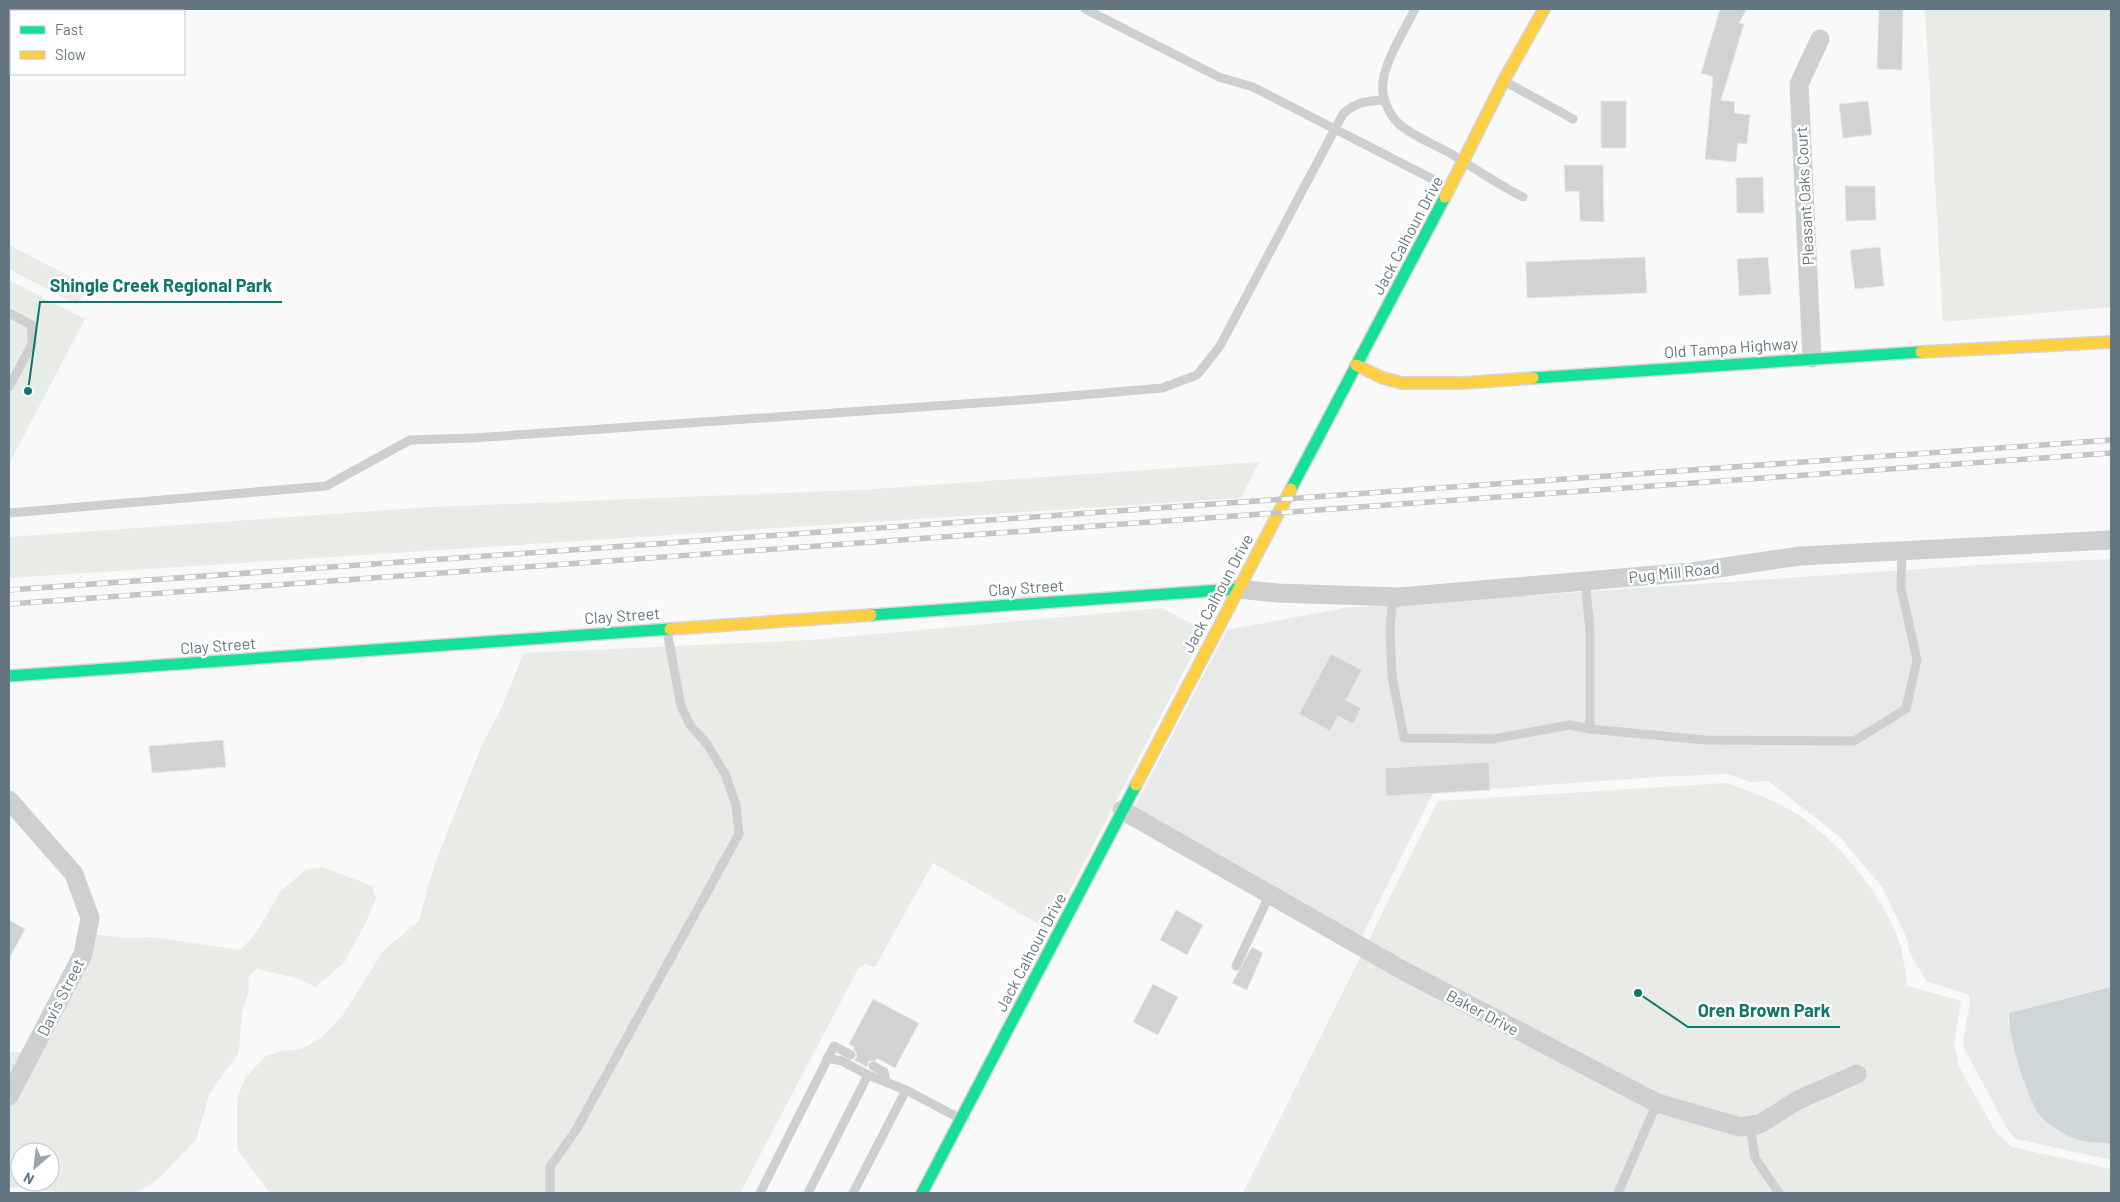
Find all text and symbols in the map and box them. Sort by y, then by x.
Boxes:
legend [10,10,185,75]
text: Fast [55,20,83,38]
text: Slow [55,45,86,63]
street label: Pleasant Oaks Court [1791,126,1817,266]
street label: Jack Calhoun Drive [1368,172,1446,298]
callout: Shingle Creek Regional Park [40,269,282,302]
text: Shingle Creek Regional Park [50,274,273,296]
street label: Old Tampa Highway [1663,333,1799,361]
street label: Jack Calhoun Drive [1178,530,1256,656]
street label: Pug Mill Road [1628,558,1720,586]
street label: Clay Street [988,575,1064,599]
street label: Clay Street [584,603,660,627]
street label: Clay Street [180,633,256,657]
street label: Jack Calhoun Drive [991,889,1069,1015]
street label: Davis Street [32,955,88,1039]
street label: Baker Drive [1444,985,1522,1039]
callout: Oren Brown Park [1688,994,1840,1027]
text: Oren Brown Park [1698,999,1831,1021]
north arrow [10,1142,60,1192]
text: N [21,1169,37,1189]

